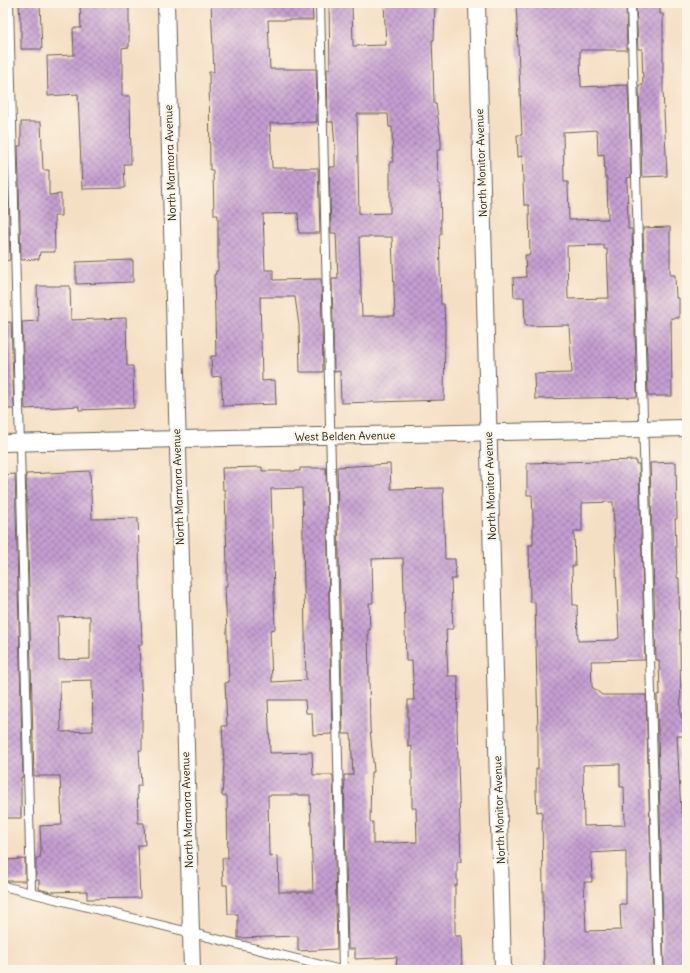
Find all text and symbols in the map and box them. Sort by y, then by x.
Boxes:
street label: North Marmora Avenue [161,105,179,221]
street label: North Monitor Avenue [472,108,490,217]
street label: West Belden Avenue [295,428,396,444]
street label: North Marmora Avenue [169,429,187,545]
street label: North Monitor Avenue [481,431,499,540]
street label: North Marmora Avenue [178,752,196,868]
street label: North Monitor Avenue [490,755,508,864]

